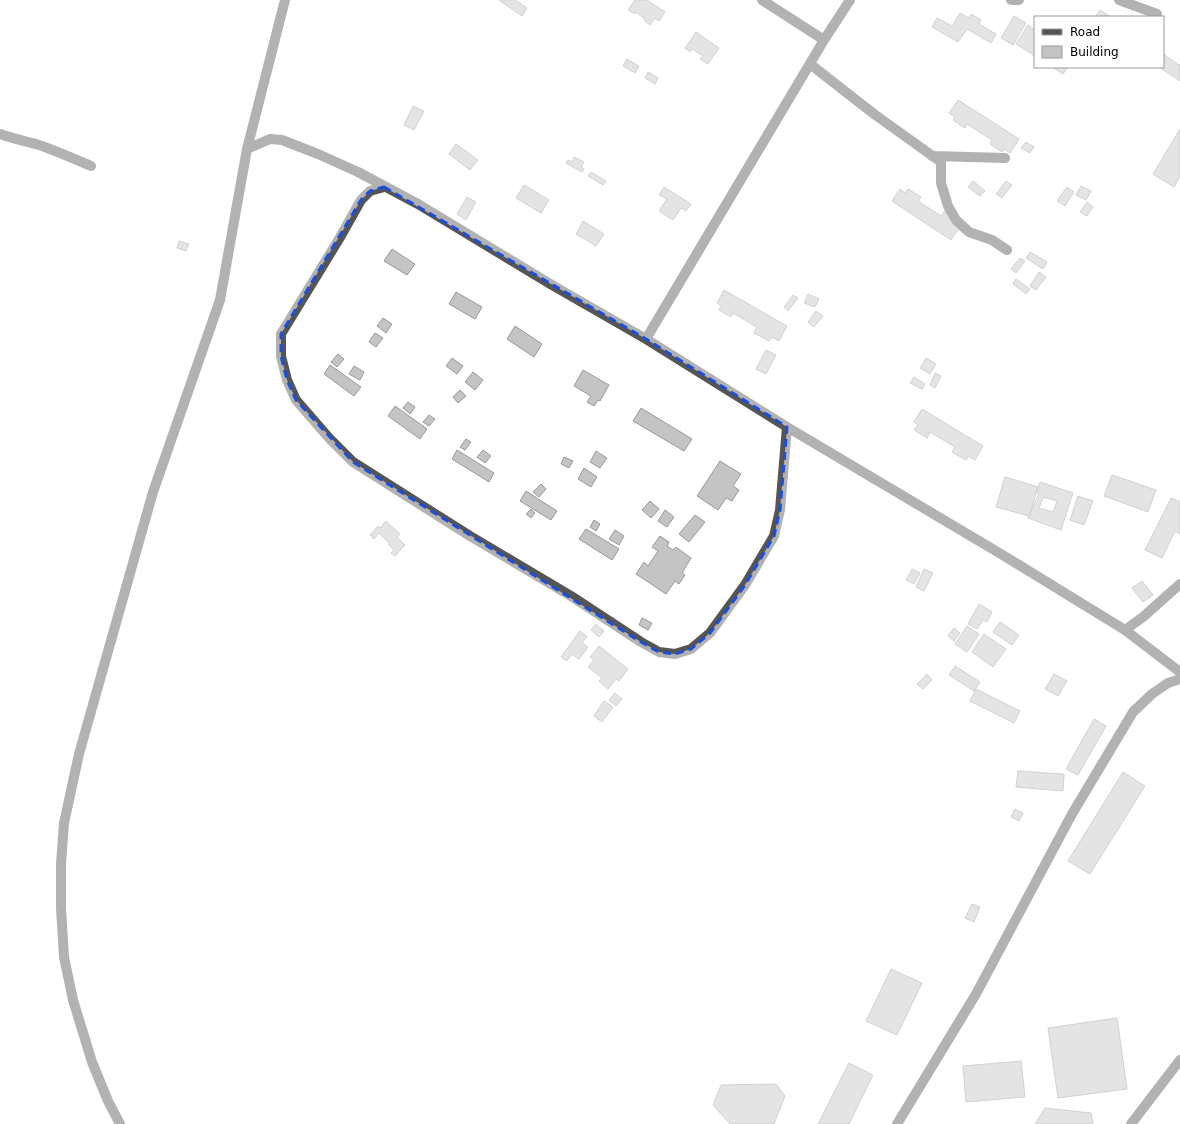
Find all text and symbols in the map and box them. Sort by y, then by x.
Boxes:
legend [1034,16,1164,68]
text: Road [1070,25,1100,39]
text: Building [1070,45,1119,59]

